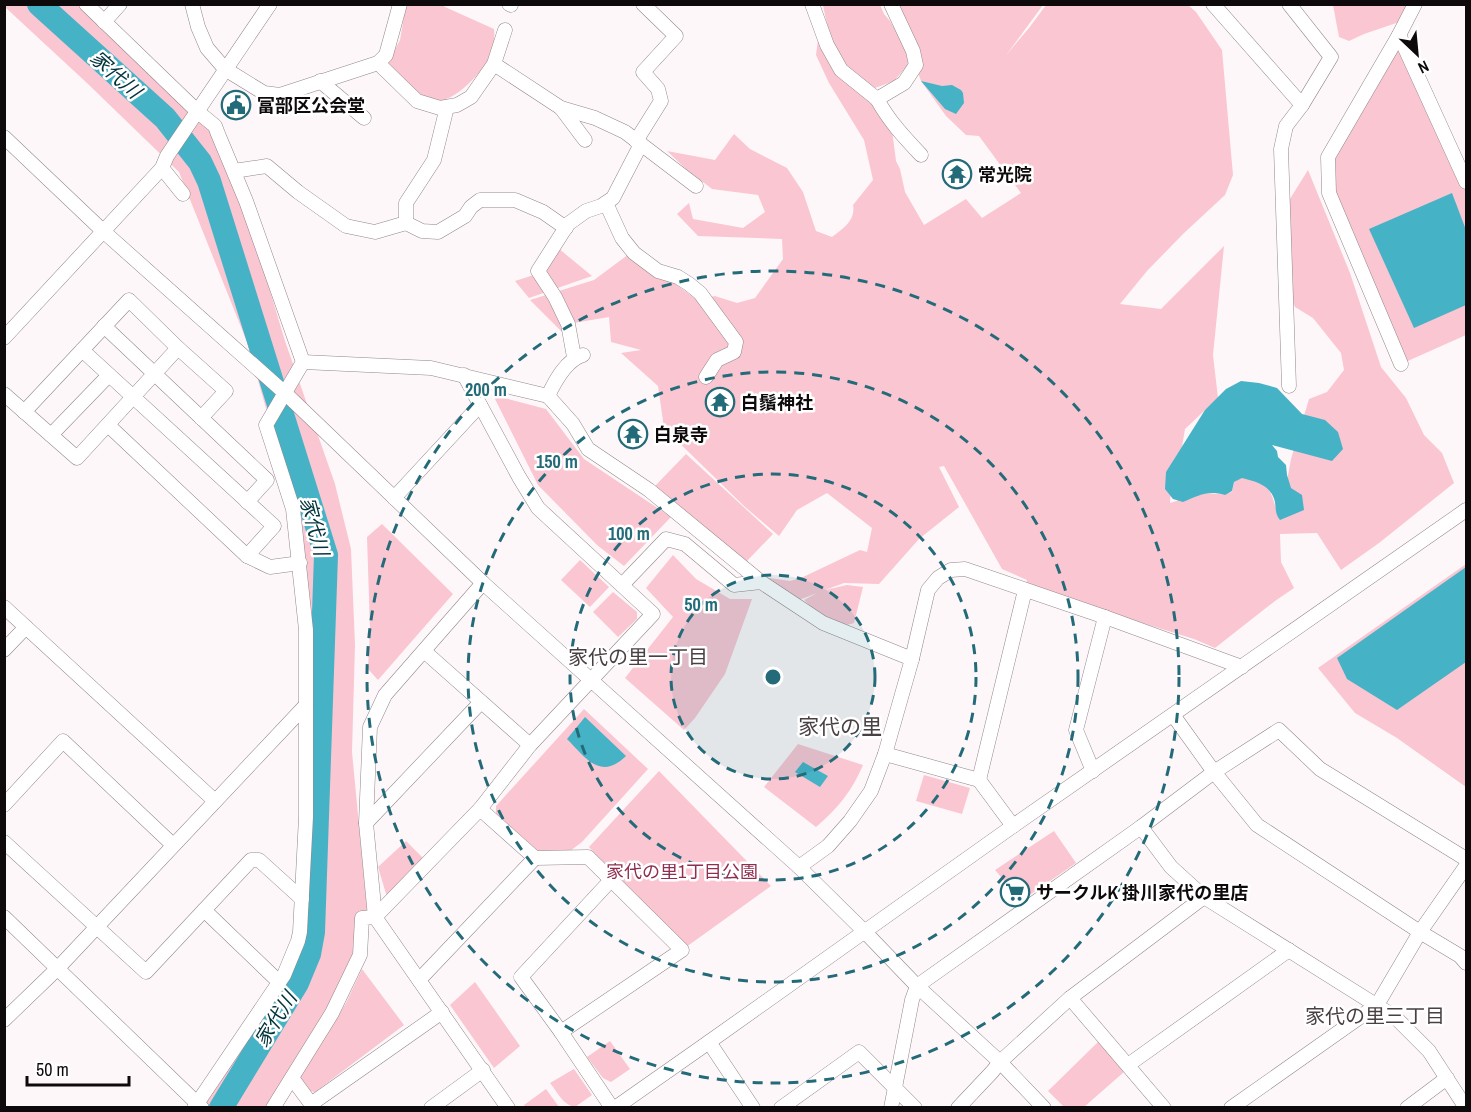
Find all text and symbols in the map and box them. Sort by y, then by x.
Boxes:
north arrow [1387,24,1447,84]
water label: 家代川 [85,44,149,105]
text: N [1414,56,1433,79]
public building icon: 富部区公会堂 [220,89,252,121]
place label: 富部区公会堂 [257,93,365,118]
temple icon: 常光院 [941,158,973,190]
place label: 常光院 [978,162,1032,187]
text: 200 m [465,377,507,402]
temple icon: 白鬚神社 [704,386,736,418]
place label: 白鬚神社 [741,390,813,415]
temple icon: 白泉寺 [617,418,649,450]
place label: 白泉寺 [654,422,708,447]
text: 150 m [536,449,578,474]
water label: 家代川 [294,494,336,560]
text: 100 m [608,521,650,546]
text: 50 m [684,592,718,617]
district label: 家代の里一丁目 [568,643,708,670]
centre of rings [763,667,783,687]
district label: 家代の里 [798,712,882,741]
park label: 家代の里1丁目公園 [606,859,758,884]
supermarket icon: サークルK 掛川家代の里店 [999,876,1031,908]
place label: サークルK 掛川家代の里店 [1036,880,1248,905]
water label: 家代川 [248,985,303,1052]
district label: 家代の里三丁目 [1305,1002,1445,1029]
scale bar [27,1049,129,1087]
text: 50 m [36,1057,69,1082]

